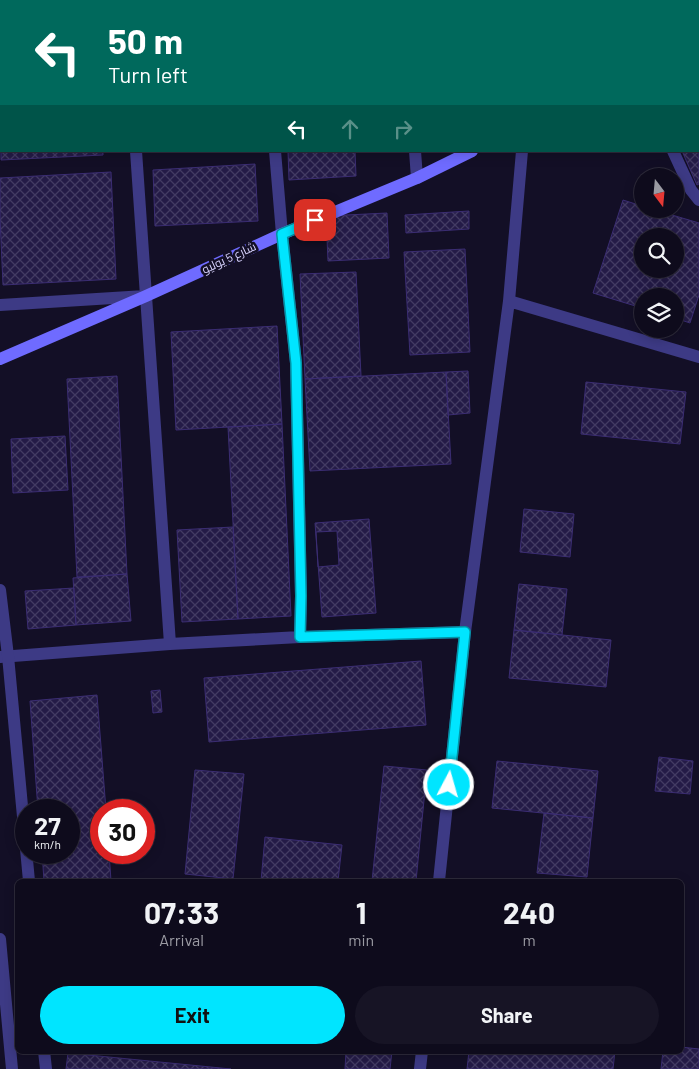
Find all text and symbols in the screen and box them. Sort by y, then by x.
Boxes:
text: 50 m [108,19,183,61]
icon: left [25,20,90,85]
text: Turn left [108,61,188,87]
icon: left [283,115,311,143]
icon: ahead [336,115,364,143]
icon: right [389,115,417,143]
north arrow [634,168,684,218]
map controls [634,168,684,338]
pin [294,199,336,241]
icon: arrive [301,206,329,234]
button: search [634,228,684,278]
street label: شارع 5 يوليو [199,238,259,278]
button: layers [634,288,684,338]
position arrow [422,758,474,810]
speed limit sign: 30 [90,799,155,864]
text: 27 [34,810,61,840]
text: km/h [34,837,61,851]
text: 07:33 [144,894,219,930]
text: 1 [356,894,366,930]
text: 240 [503,894,555,930]
text: Arrival [159,930,204,949]
text: min [348,930,374,949]
text: m [522,930,536,949]
button: Exit [40,986,345,1044]
button: Share [355,986,659,1044]

